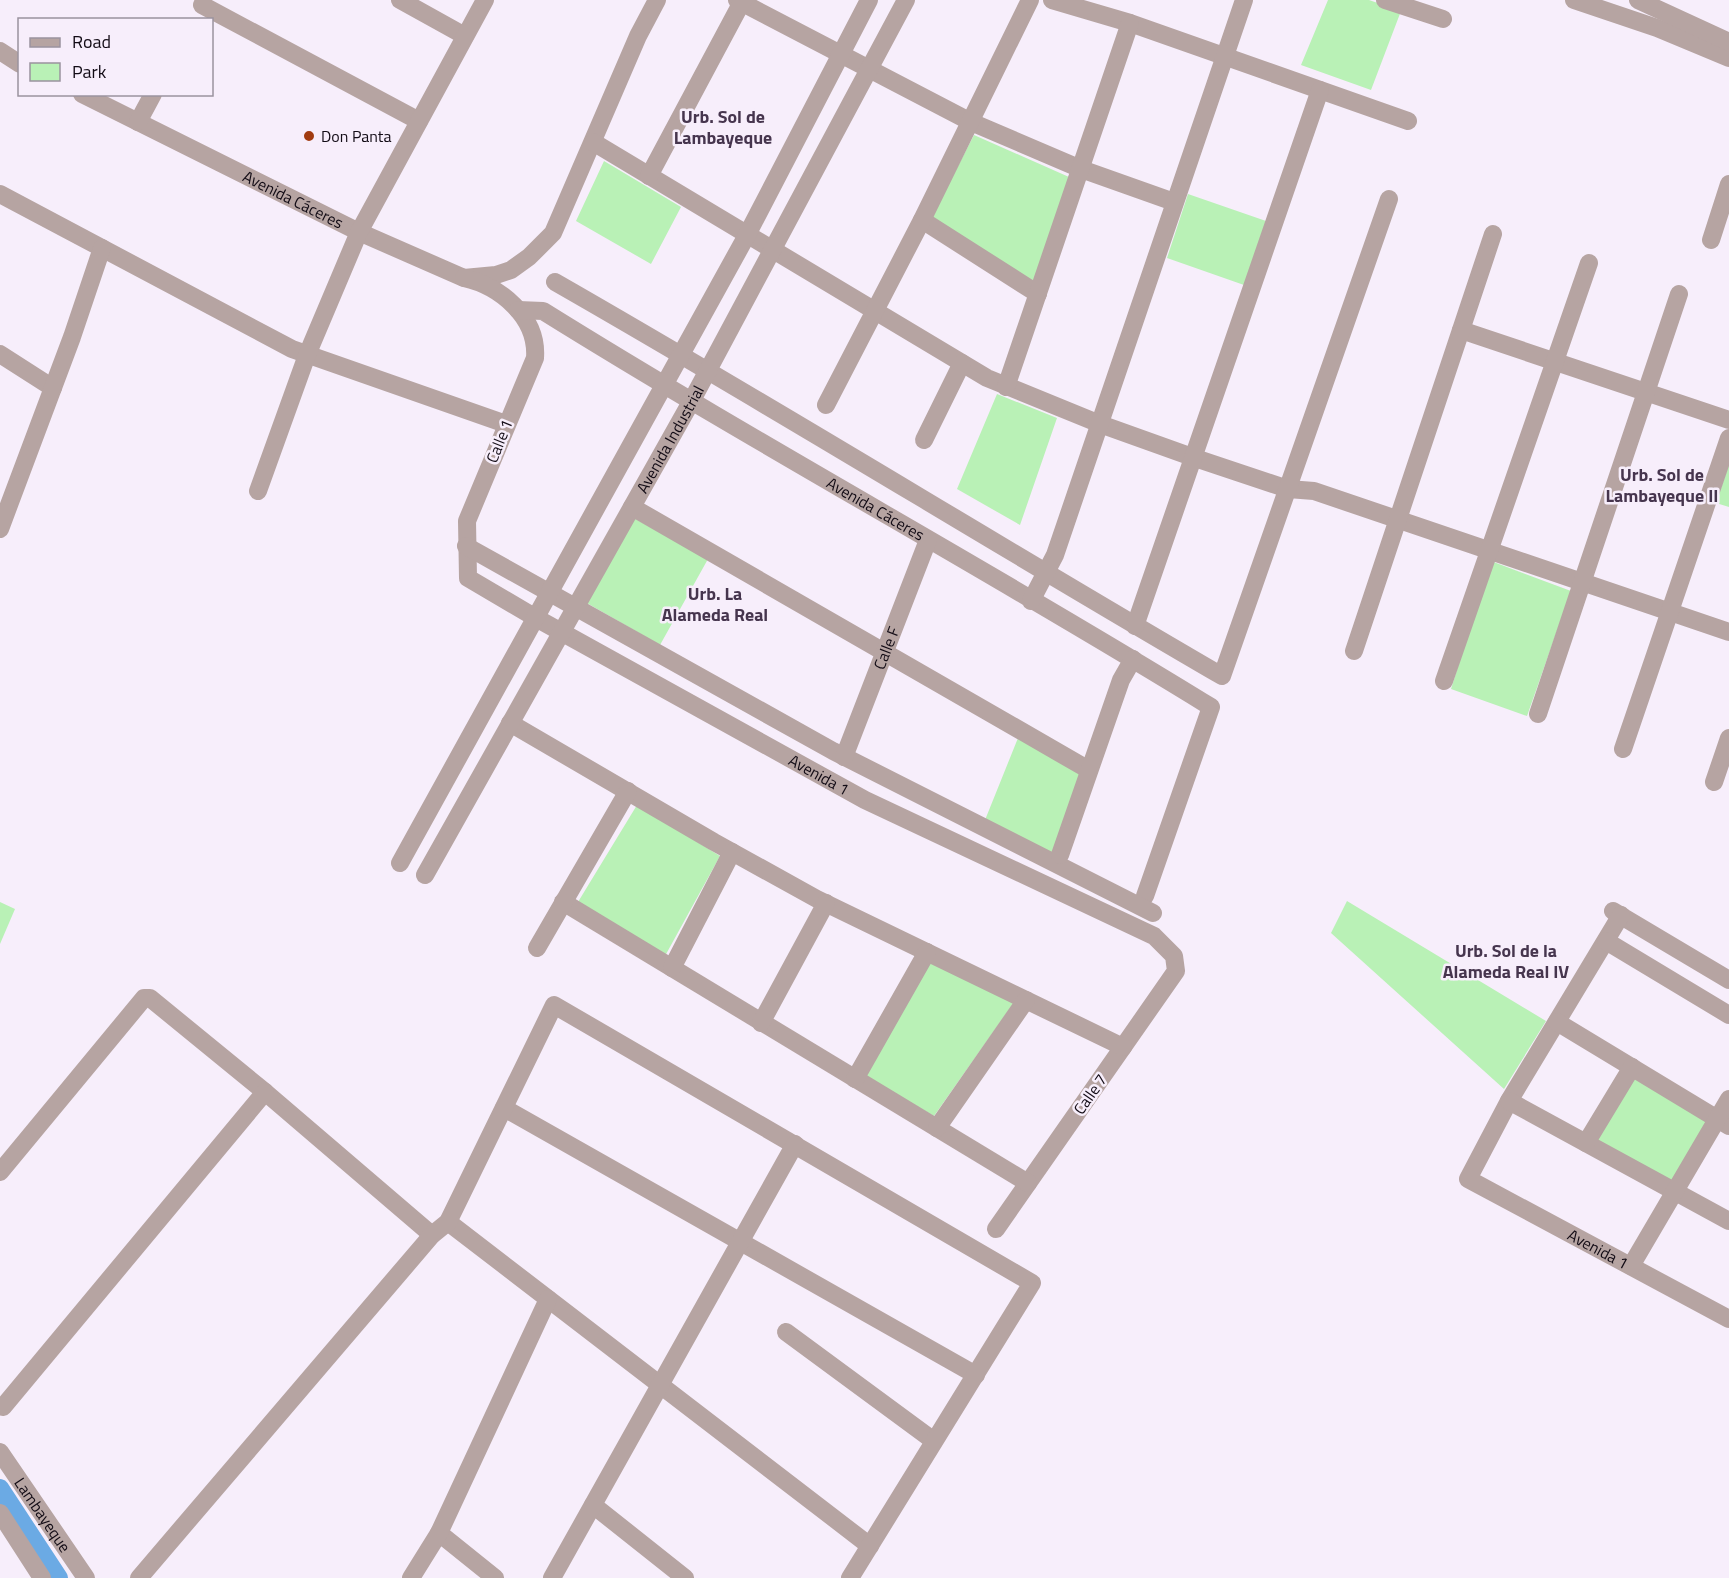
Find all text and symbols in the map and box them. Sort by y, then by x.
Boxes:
legend [18,18,213,96]
text: Road [72,28,111,55]
text: Park [72,58,107,85]
district label: Urb. Sol de Lambayeque [674,103,772,151]
place label: Don Panta [321,124,391,148]
marker: Don Panta [302,129,316,143]
street label: Avenida Cáceres [239,164,348,234]
street label: Avenida Industrial [630,381,710,498]
street label: Calle 1 [480,416,518,466]
district label: Urb. Sol de Lambayeque II [1606,461,1718,509]
street label: Avenida Cáceres [822,471,929,547]
district label: Urb. La Alameda Real [662,580,768,628]
street label: Calle F [867,623,905,673]
street label: Avenida 1 [784,748,854,801]
district label: Urb. Sol de la Alameda Real IV [1443,937,1569,985]
street label: Calle 7 [1067,1069,1113,1119]
street label: Avenida 1 [1563,1223,1633,1275]
street label: Lambayeque [9,1472,77,1557]

